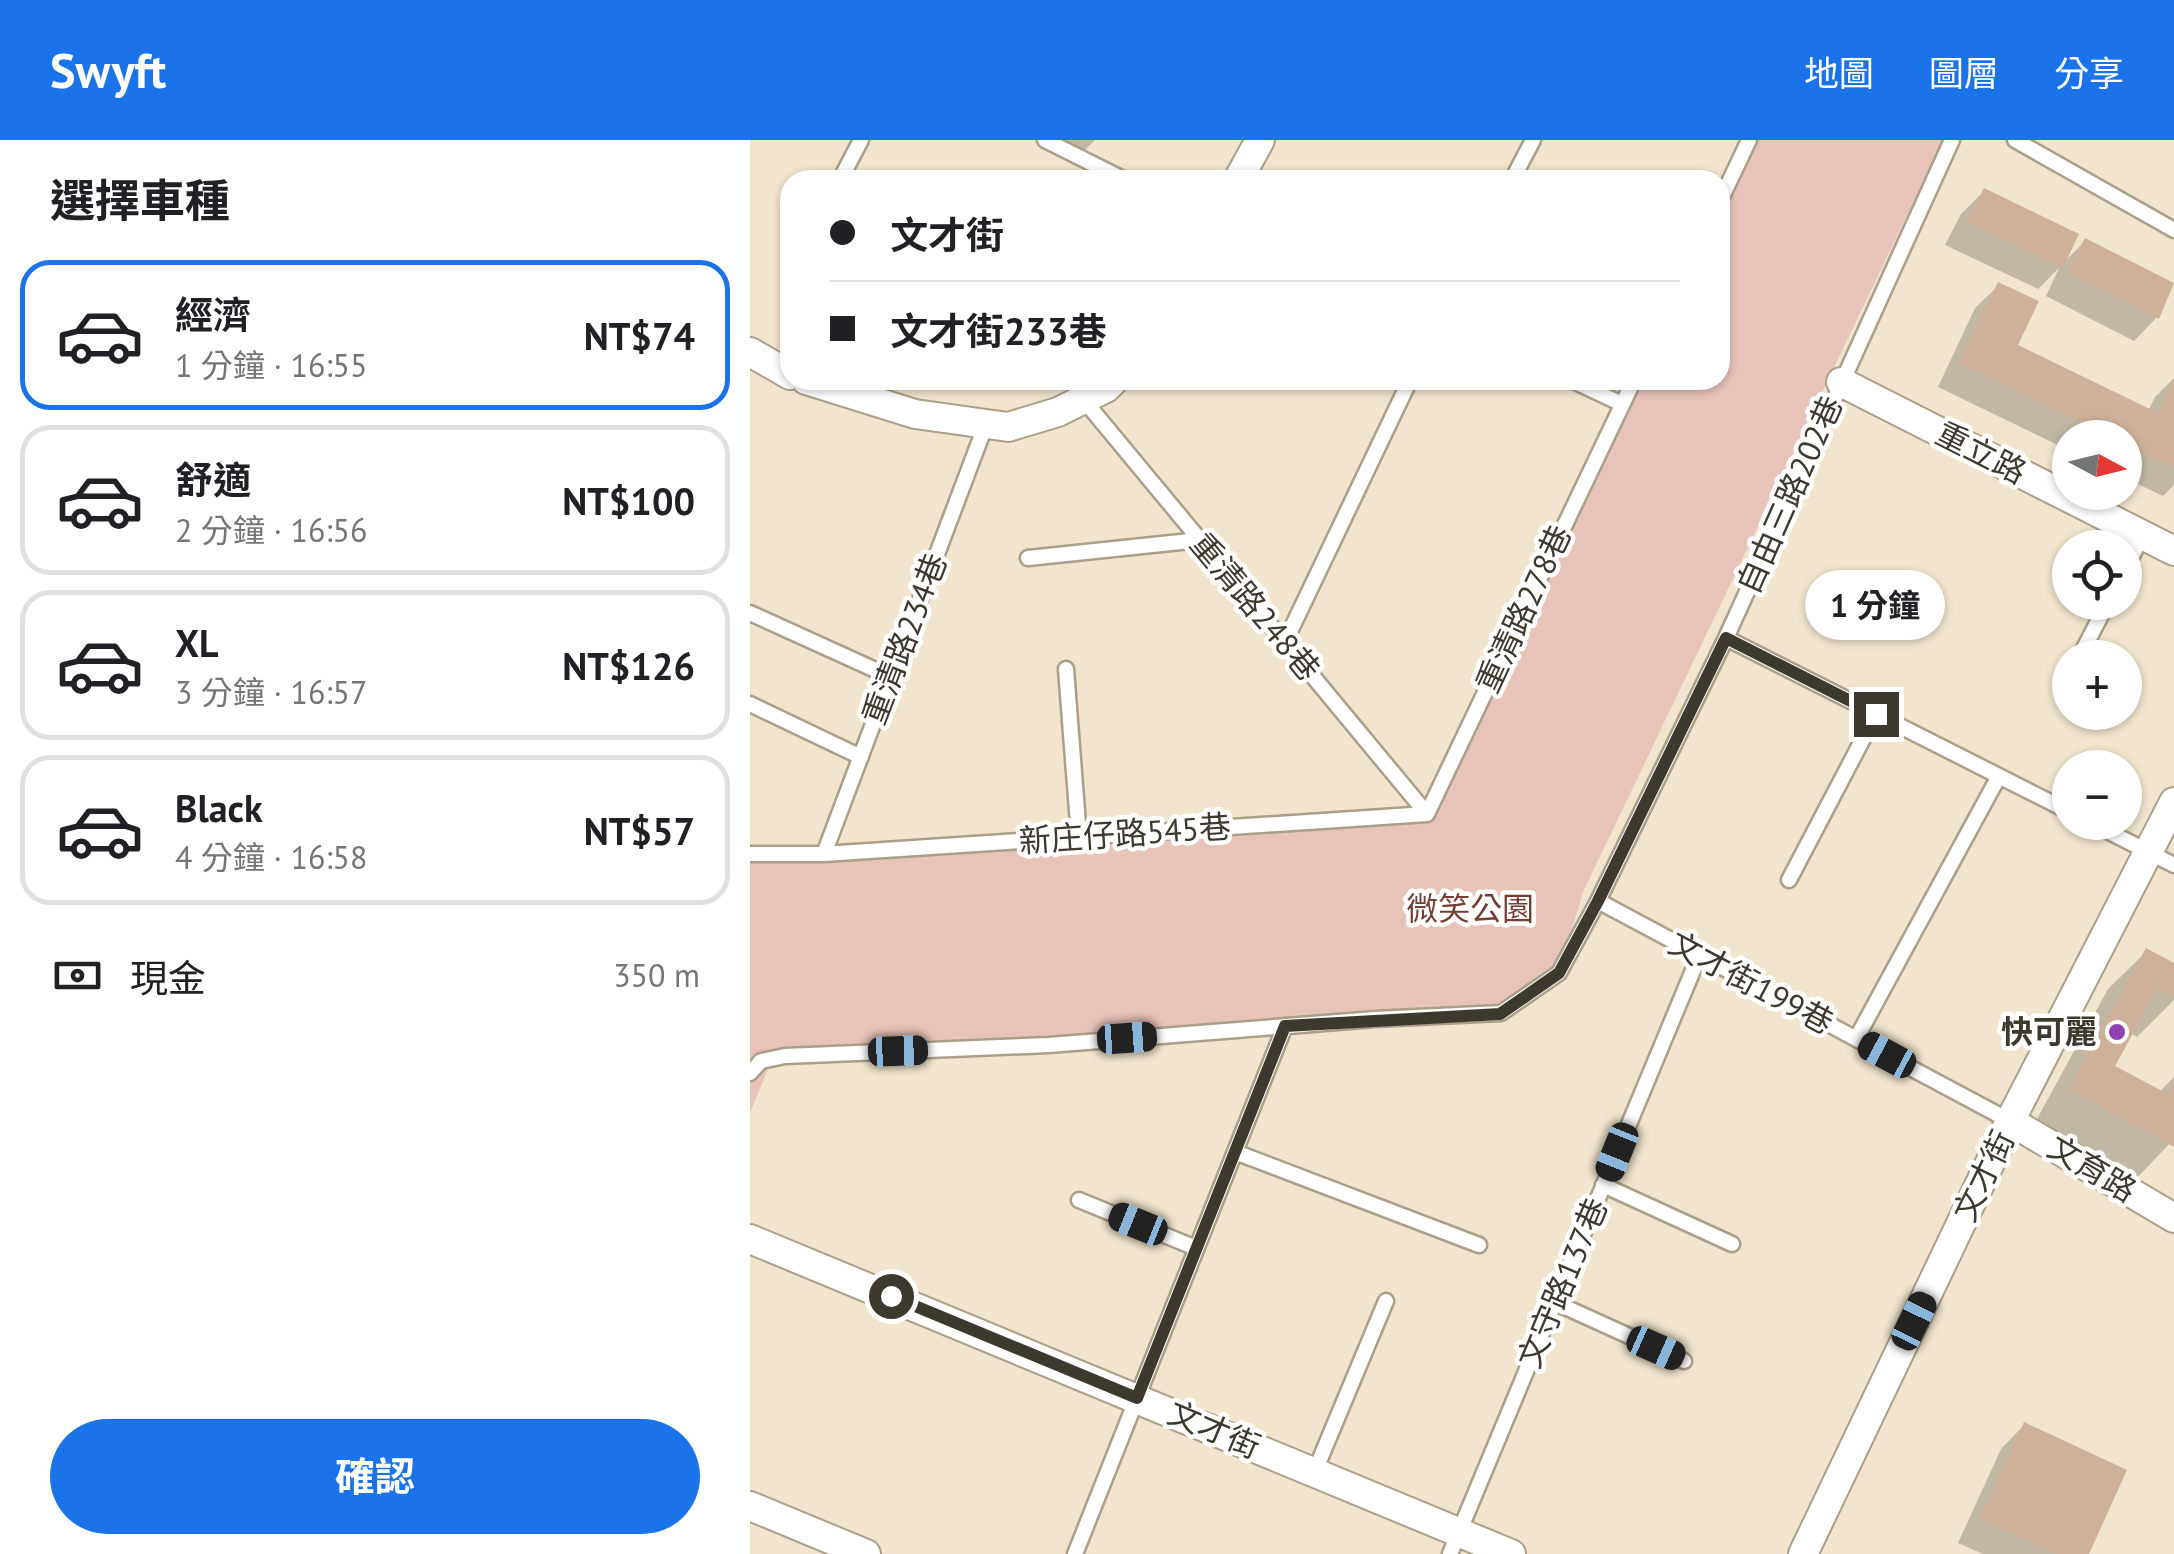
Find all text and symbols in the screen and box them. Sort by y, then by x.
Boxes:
text: Swyft [50,39,166,101]
text: 地圖 [1804,50,1874,96]
text: 圖層 [1929,50,1999,96]
text: 分享 [2054,50,2124,96]
text: 選擇車種 [50,171,230,229]
text: 文才街 [890,210,1004,259]
icon: car [55,290,145,380]
text: 經濟 [175,290,251,339]
text: 文才街233巷 [890,306,1107,355]
text: NT$74 [584,311,695,360]
text: 1 分鐘 · 16:55 [175,344,367,386]
street label: 自由三路202巷 [1727,389,1851,600]
street label: 重立路 [1929,412,2034,493]
north arrow [2052,420,2142,510]
map controls [2052,420,2142,840]
icon: car [55,455,145,545]
text: 舒適 [175,455,251,504]
text: NT$100 [562,476,695,525]
text: 2 分鐘 · 16:56 [175,509,367,551]
street label: 重清路278巷 [1466,518,1580,699]
street label: 重清路248巷 [1182,524,1330,689]
button: locate [2052,530,2142,620]
street label: 重清路234巷 [852,547,956,730]
callout: 1 分鐘 [1806,569,1946,639]
text: 1 分鐘 [1830,584,1920,626]
text: XL [175,618,219,667]
icon: car [55,620,145,710]
button: + [2052,640,2142,730]
text: NT$126 [562,641,695,690]
text: 3 分鐘 · 16:57 [175,671,367,713]
route end [1854,692,1899,737]
button: − [2052,750,2142,840]
text: Black [175,783,263,832]
icon: car [55,785,145,875]
street label: 新庄仔路545巷 [1018,805,1232,861]
text: NT$57 [584,806,695,855]
text: 4 分鐘 · 16:58 [175,836,367,878]
park label: 微笑公園 [1406,887,1534,929]
street label: 文才街199巷 [1662,921,1841,1043]
icon: cash [50,948,105,1003]
text: 現金 [130,953,206,1002]
text: 350 m [613,954,700,996]
place label: 快可麗 [2001,1010,2097,1052]
car [1096,1021,1158,1055]
marker: 快可麗 [2106,1021,2128,1043]
car [1853,1028,1921,1082]
car [867,1035,929,1067]
car [1592,1119,1642,1185]
street label: 文才街 [1943,1123,2023,1228]
street label: 文育路 [2041,1125,2144,1211]
street label: 文守路137巷 [1508,1191,1617,1374]
car [1105,1199,1171,1249]
route start [869,1274,914,1319]
car [1887,1287,1941,1355]
car [1622,1322,1690,1374]
street label: 文才街 [1162,1391,1267,1467]
button: 確認 [50,1419,700,1534]

